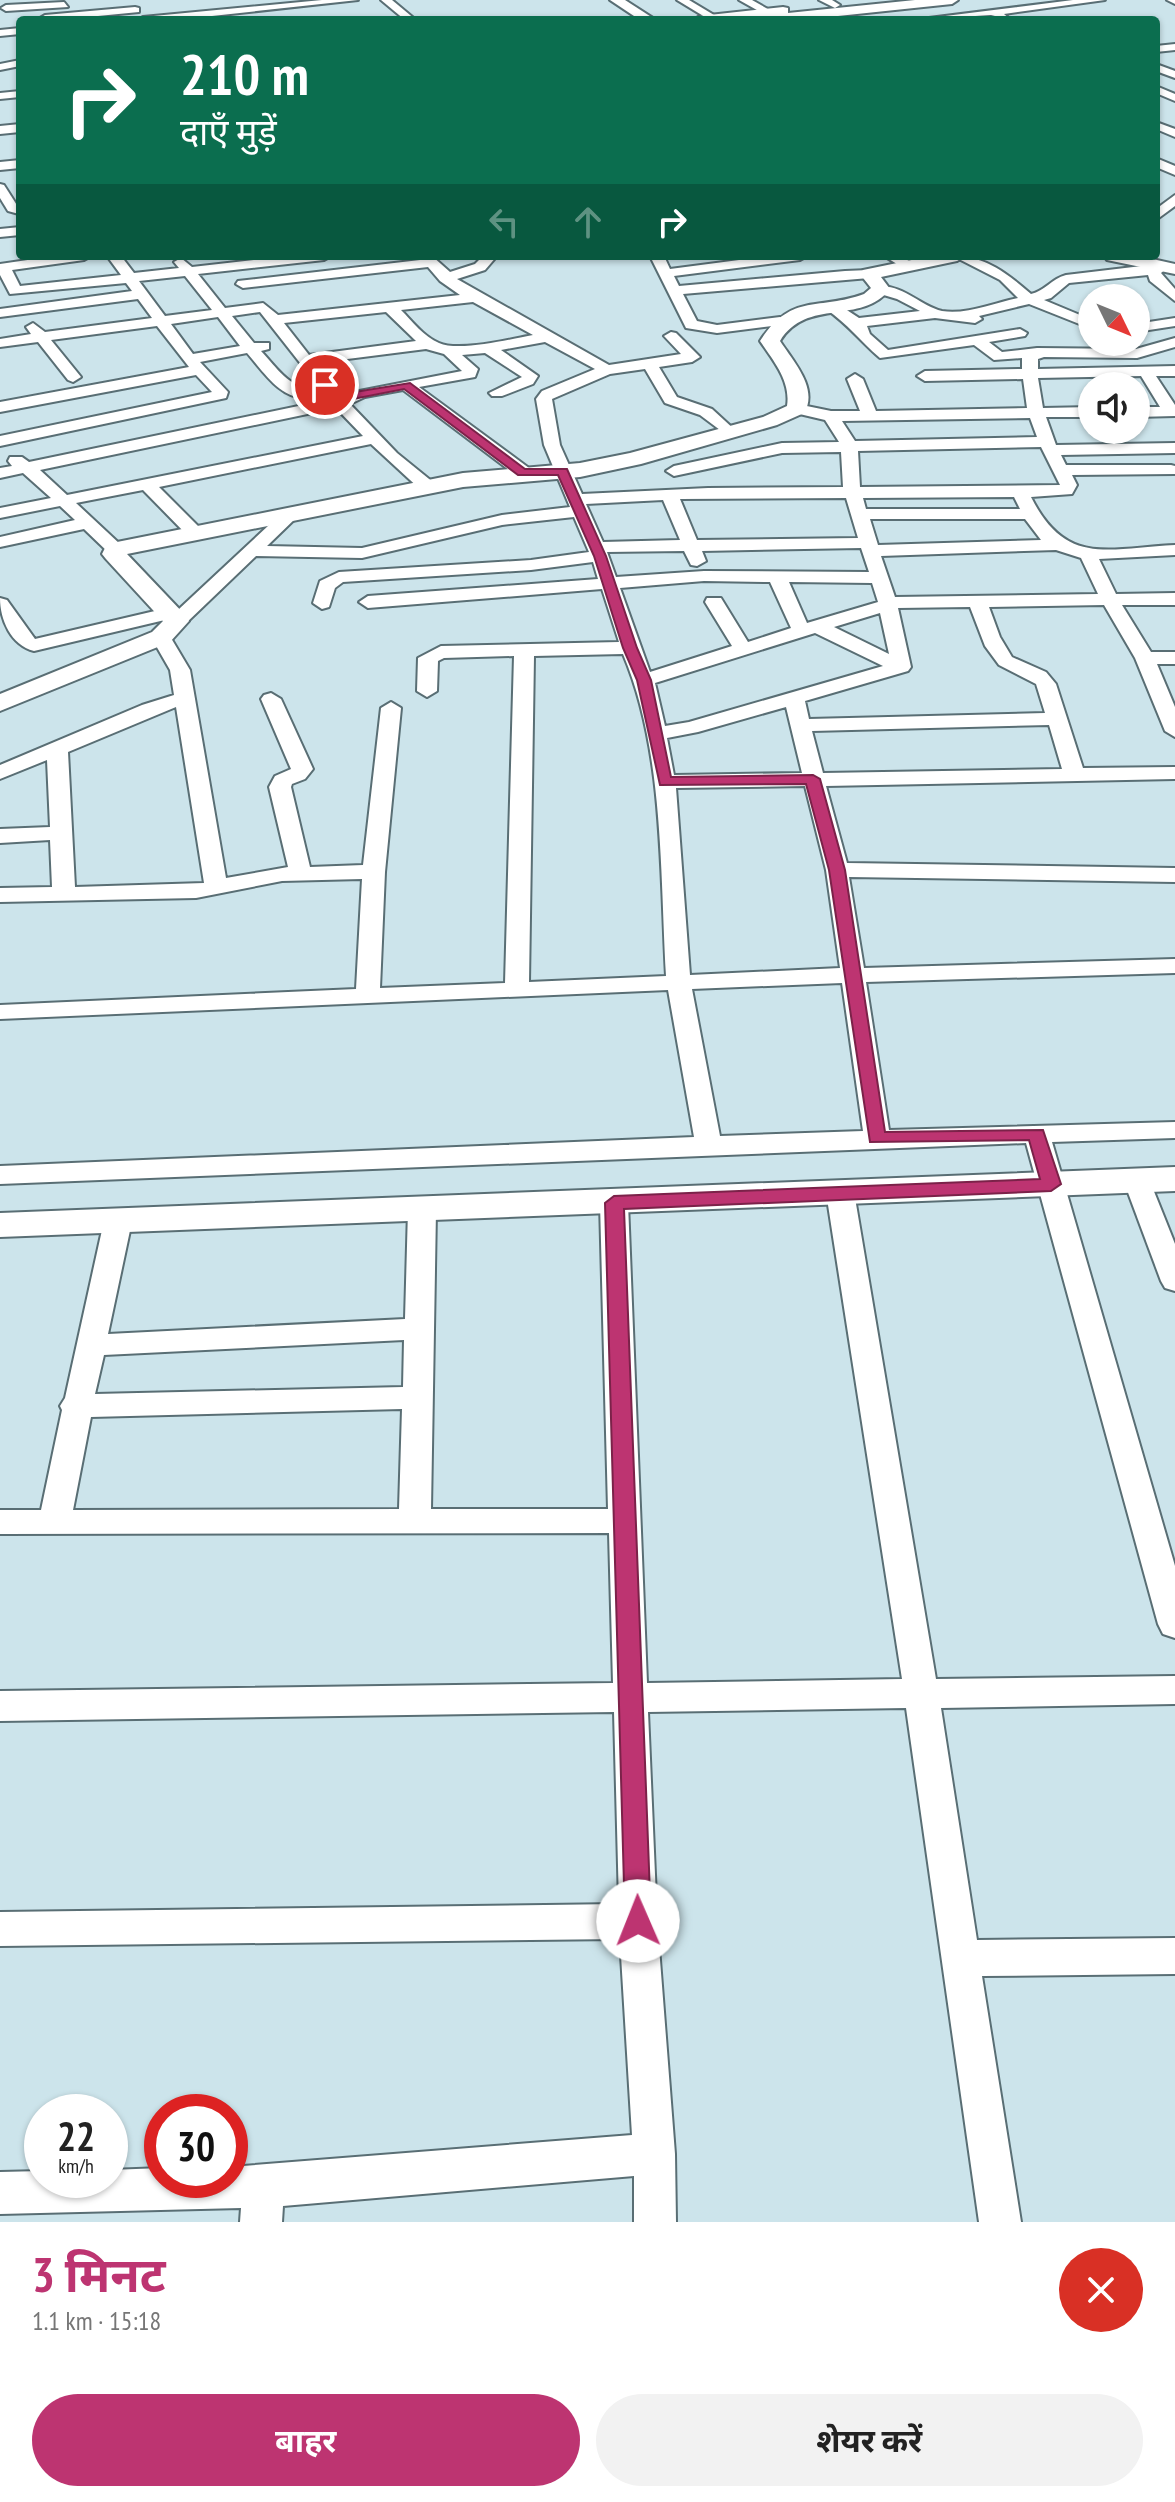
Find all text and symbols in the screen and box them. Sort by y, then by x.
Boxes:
text: 210 m [180,38,309,110]
icon: right [48,48,152,152]
text: दाएँ मुड़ें [180,108,277,155]
icon: left [482,200,526,244]
icon: ahead [566,200,610,244]
icon: right [650,200,694,244]
north arrow [1078,284,1150,356]
map controls [1078,284,1150,444]
pin [291,351,359,419]
icon: arrive [303,363,347,407]
button: sound [1078,372,1150,444]
position arrow [596,1879,680,1963]
speed limit sign: 30 [144,2094,248,2198]
text: 22 [57,2110,95,2162]
text: km/h [58,2153,94,2179]
text: 3 मिनट [32,2243,166,2305]
button: close [1059,2248,1143,2332]
text: 1.1 km · 15:18 [32,2304,161,2337]
button: बाहर [32,2394,580,2486]
button: शेयर करें [596,2394,1143,2486]

